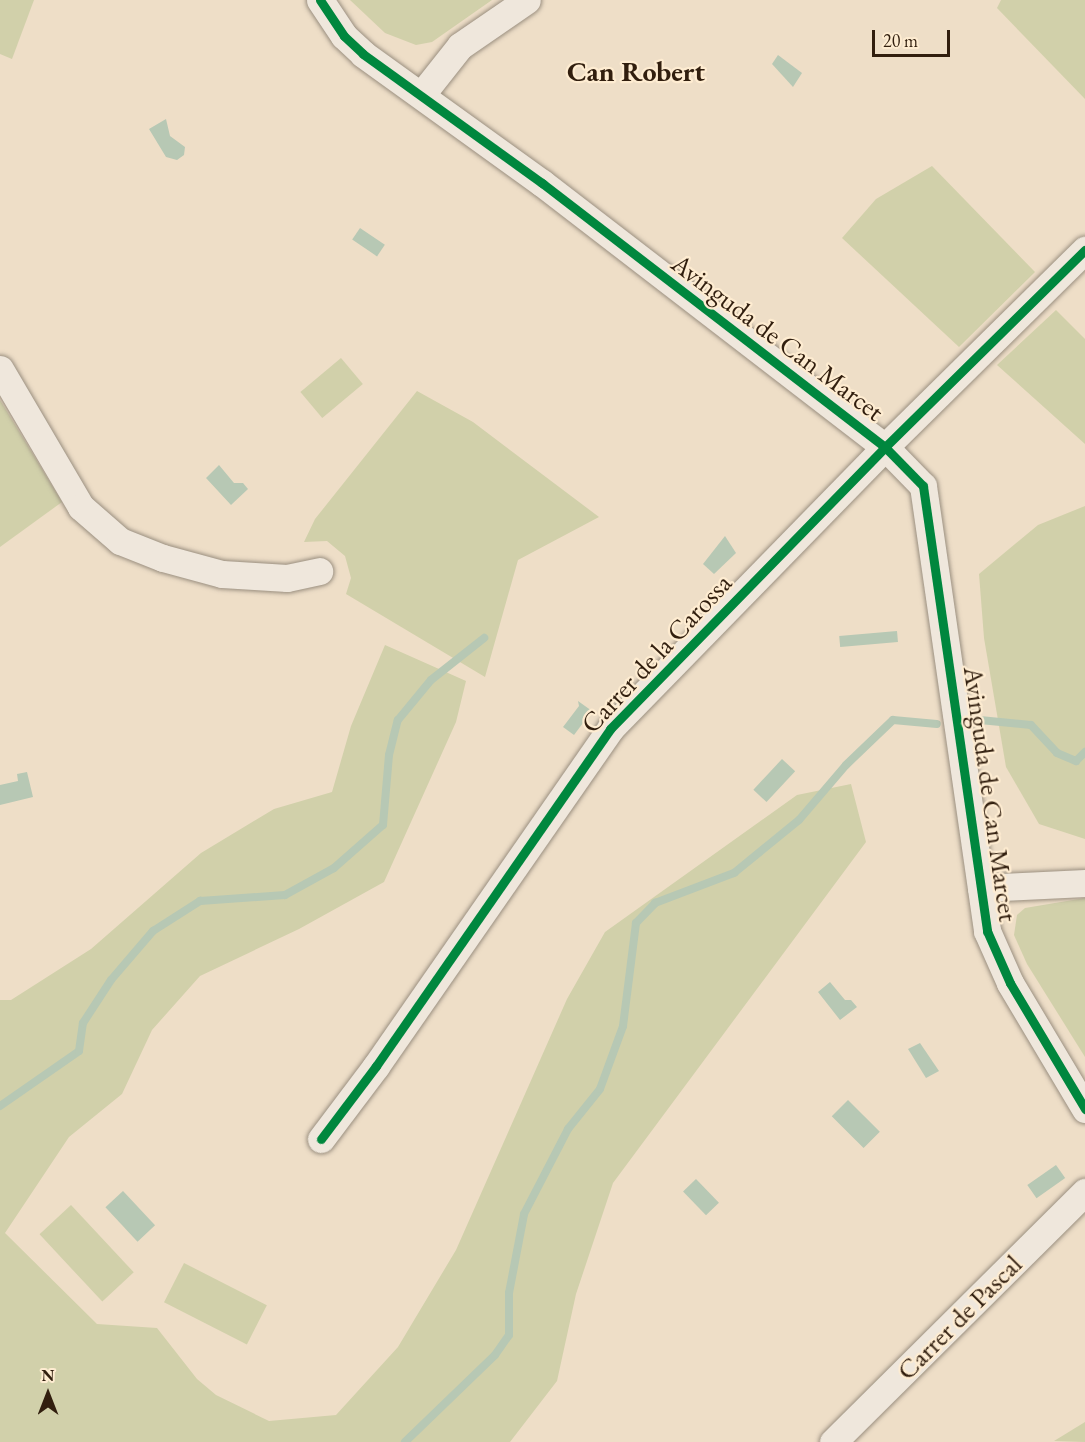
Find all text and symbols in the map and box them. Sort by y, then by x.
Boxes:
scale bar [875,18,953,56]
text: 20 m [883,29,918,52]
district label: Can Robert [567,54,705,88]
street label: Avinguda de Can Marcet [665,247,891,427]
street label: Carrer de la Carossa [574,567,738,739]
street label: Avinguda de Can Marcet [957,664,1025,924]
street label: Carrer de Pascal [890,1248,1028,1386]
north arrow [18,1364,78,1424]
text: N [42,1365,54,1386]

